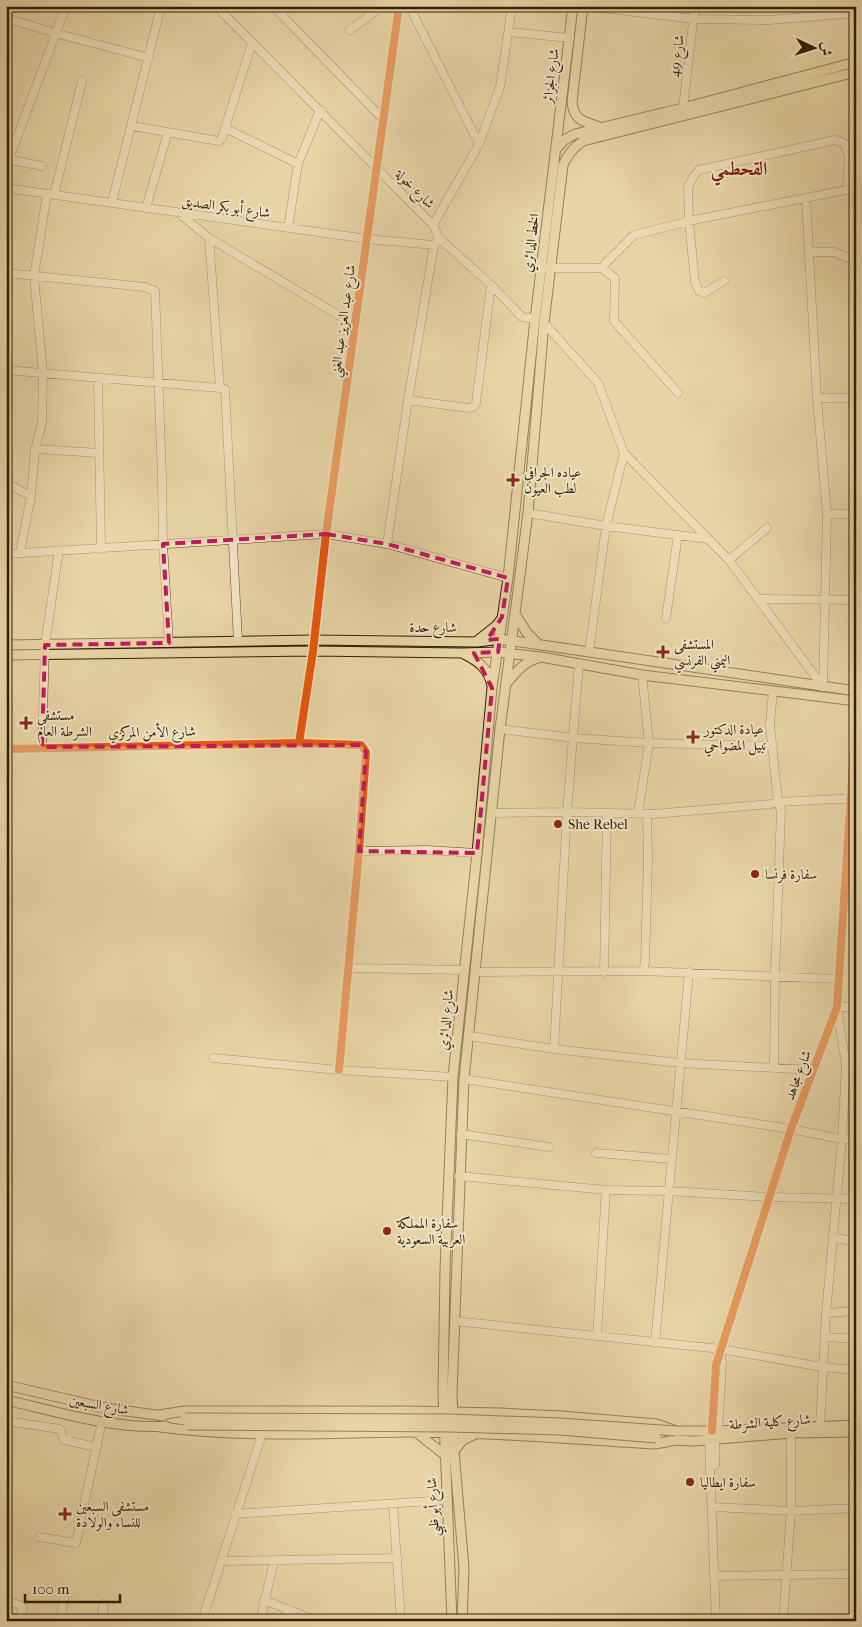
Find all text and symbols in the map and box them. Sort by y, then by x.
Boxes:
north arrow [790,22,840,72]
street label: شارع 49 [666,34,691,79]
text: ش [817,41,835,57]
street label: شارع الجزائر [539,47,566,107]
district label: القحطمي [711,158,767,186]
street label: شارع خولة [389,165,438,214]
street label: شارع أبو بكر الصديق [180,190,272,225]
street label: الخط الدائري [519,213,546,274]
street label: شارع عبد العزيز عبد الغني [327,263,363,379]
place label: عياده الجرافي لطب العيون [524,464,581,498]
marker: عياده الجرافي لطب العيون [506,473,520,487]
street label: شارع حدة [409,619,457,639]
place label: المستشفى اليمني الفرنسي [674,636,730,674]
marker: المستشفى اليمني الفرنسي [656,645,670,659]
place label: مستشفى الشرطة العام [37,707,92,744]
marker: مستشفى الشرطة العام [19,716,33,730]
street label: شارع الأمن المركزي [108,721,196,744]
place label: عيادة الدكتور نبيل المضواحي [702,721,767,757]
marker: عيادة الدكتور نبيل المضواحي [686,730,700,744]
place label: She Rebel [568,816,628,833]
marker: She Rebel [552,818,564,830]
place label: سفارة فرنسا [765,866,817,883]
marker: سفارة فرنسا [749,868,761,880]
street label: شارع الدائري [435,989,460,1051]
street label: شارع مجاهد [781,1048,818,1103]
place label: سفارة المملكة العربية السعودية [396,1215,465,1248]
marker: سفارة المملكة العربية السعودية [381,1225,393,1237]
street label: شارع السبعين [67,1391,130,1422]
street label: شارع كلية الشرطة [729,1411,812,1436]
place label: سفارة ايطاليا [700,1474,756,1491]
marker: سفارة ايطاليا [684,1476,696,1488]
street label: شارع أبو ظبي [421,1477,447,1537]
place label: مستشفى السبعين للنساء والولادة [76,1498,149,1531]
marker: مستشفى السبعين للنساء والولادة [58,1507,72,1521]
scale bar [25,1572,120,1604]
text: 100 m [32,1580,70,1598]

